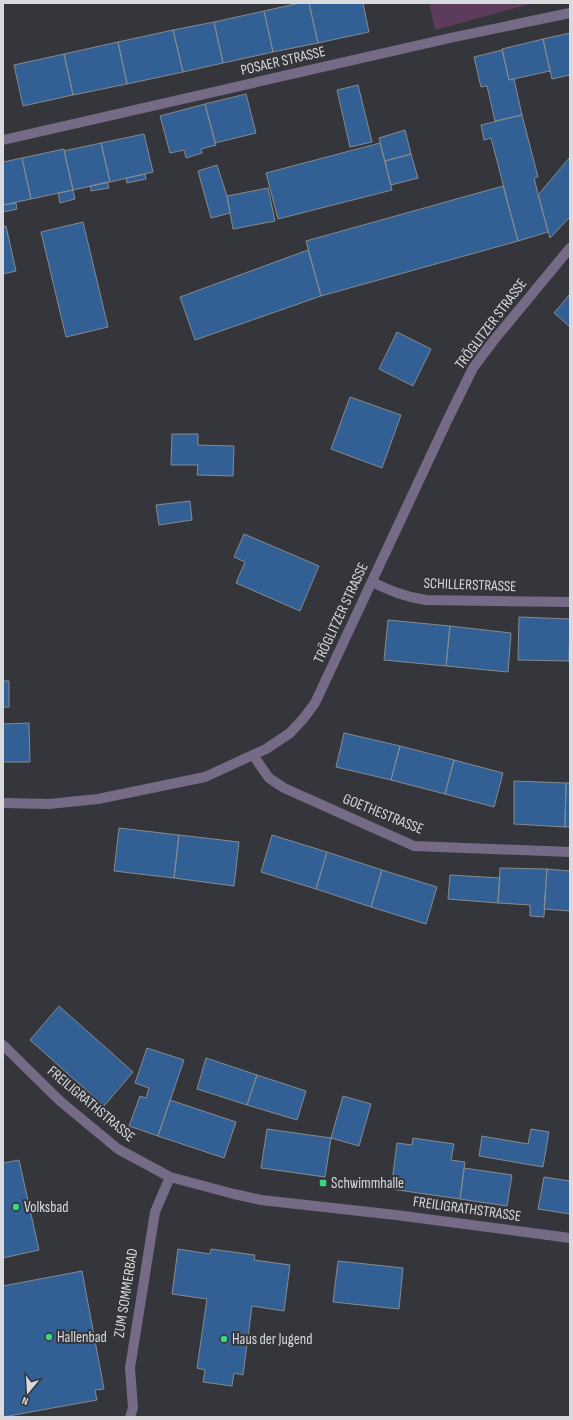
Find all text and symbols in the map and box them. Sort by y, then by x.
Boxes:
street label: POSAER STRASSE [239,42,327,80]
street label: TRÖGLITZER STRASSE [451,275,531,373]
street label: TRÖGLITZER STRASSE [309,560,373,666]
street label: SCHILLERSTRASSE [423,574,517,596]
street label: GOETHESTRASSE [340,789,426,839]
street label: FREILIGRATHSTRASSE [43,1062,139,1146]
place label: Schwimmhalle [331,1174,404,1193]
marker: Schwimmhalle [318,1178,328,1188]
street label: FREILIGRATHSTRASSE [412,1192,522,1226]
place label: Volksbad [24,1198,68,1217]
marker: Volksbad [11,1202,21,1212]
street label: ZUM SOMMERBAD [110,1247,142,1339]
place label: Hallenbad [57,1328,107,1347]
place label: Haus der Jugend [232,1330,312,1349]
marker: Hallenbad [44,1332,54,1342]
marker: Haus der Jugend [219,1334,229,1344]
north arrow [8,1372,48,1412]
text: N [20,1394,30,1408]

